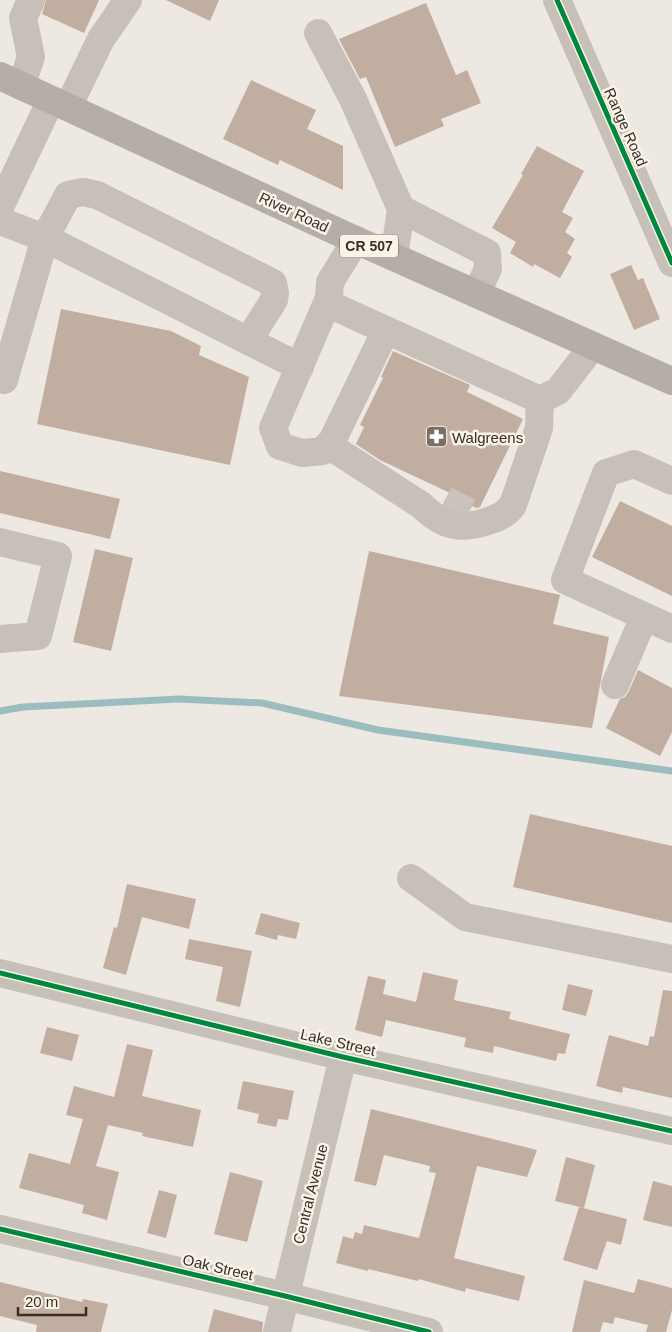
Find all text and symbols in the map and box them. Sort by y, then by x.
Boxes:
street label: Range Road [601,85,651,169]
street label: River Road [256,188,332,236]
road number: CR 507 [340,235,398,258]
pharmacy icon: Walgreens [424,425,448,449]
place label: Walgreens [452,429,523,446]
street label: Lake Street [299,1025,378,1059]
street label: Central Avenue [289,1142,331,1246]
street label: Oak Street [181,1251,256,1284]
scale bar [18,1284,85,1316]
text: 20 m [25,1293,58,1310]

